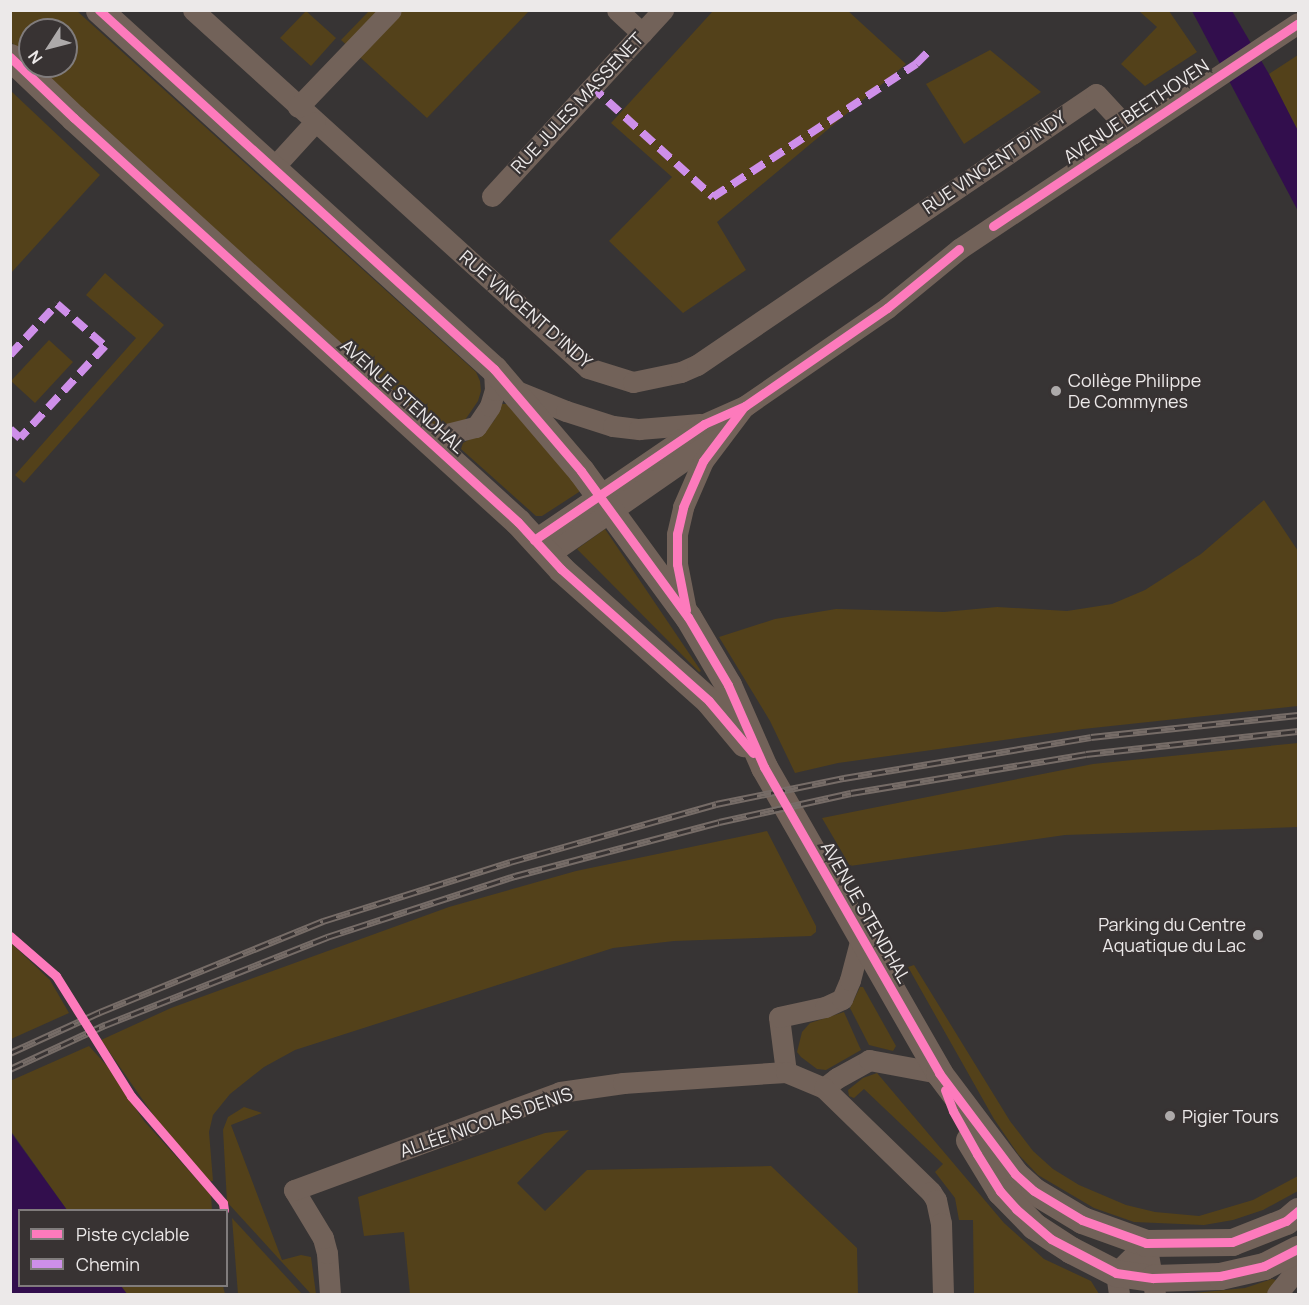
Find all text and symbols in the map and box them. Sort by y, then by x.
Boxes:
north arrow [18,18,78,78]
street label: RUE JULES MASSENET [506,28,648,178]
text: N [23,46,47,69]
street label: AVENUE BEETHOVEN [1059,54,1213,168]
street label: RUE VINCENT D'INDY [918,106,1070,218]
street label: RUE VINCENT D'INDY [455,245,597,373]
street label: AVENUE STENDHAL [337,335,469,457]
place label: Collège Philippe De Commynes [1068,370,1201,412]
marker: Collège Philippe De Commynes [1049,384,1063,398]
street label: AVENUE STENDHAL [817,838,915,986]
place label: Parking du Centre Aquatique du Lac [1098,914,1246,956]
marker: Parking du Centre Aquatique du Lac [1251,928,1265,942]
street label: ALLÉE NICOLAS DENIS [397,1082,575,1162]
place label: Pigier Tours [1182,1105,1279,1127]
marker: Pigier Tours [1163,1109,1177,1123]
legend [18,1209,228,1287]
text: Piste cyclable [76,1222,190,1246]
text: Chemin [76,1252,140,1276]

